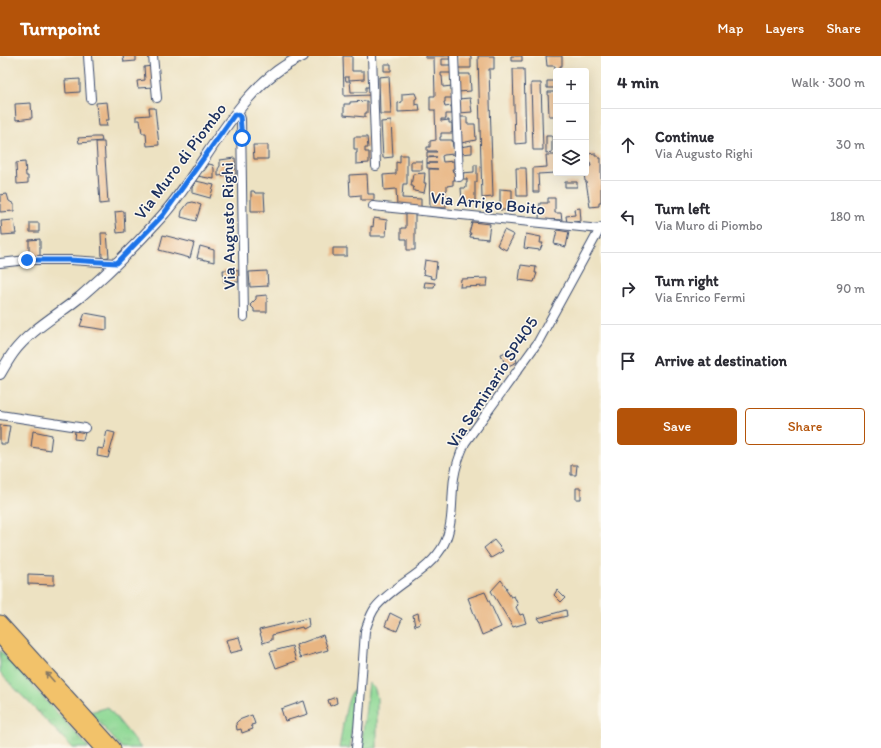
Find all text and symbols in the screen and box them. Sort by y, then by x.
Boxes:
text: Turnpoint [20,17,100,40]
text: Map [718,20,743,37]
text: Layers [765,20,804,37]
text: Share [826,20,861,37]
map controls [553,68,589,176]
button: + [553,68,589,104]
text: 4 min [617,72,659,92]
text: Walk · 300 m [791,75,865,90]
street label: Via Muro di Piombo [130,99,230,223]
button: − [553,104,589,140]
text: Continue [655,128,714,146]
route start [233,129,251,147]
icon: ahead [617,134,639,156]
text: 30 m [836,137,865,152]
button: layers [553,140,589,176]
text: Via Augusto Righi [655,146,753,161]
street label: Via Augusto Righi [217,162,239,290]
street label: Via Arrigo Boito [430,187,546,219]
text: Turn left [655,200,710,218]
icon: left [617,206,639,228]
text: 180 m [830,209,865,224]
text: Via Muro di Piombo [655,218,763,233]
route end [18,251,36,269]
text: Turn right [655,272,719,290]
icon: right [617,278,639,300]
text: 90 m [836,281,865,296]
text: Via Enrico Fermi [655,290,745,305]
street label: Via Seminario SP405 [442,312,542,452]
icon: arrive [617,350,639,372]
text: Arrive at destination [655,352,787,370]
button: Save [617,408,737,445]
button: Share [745,408,865,445]
one-way arrow [46,672,55,683]

